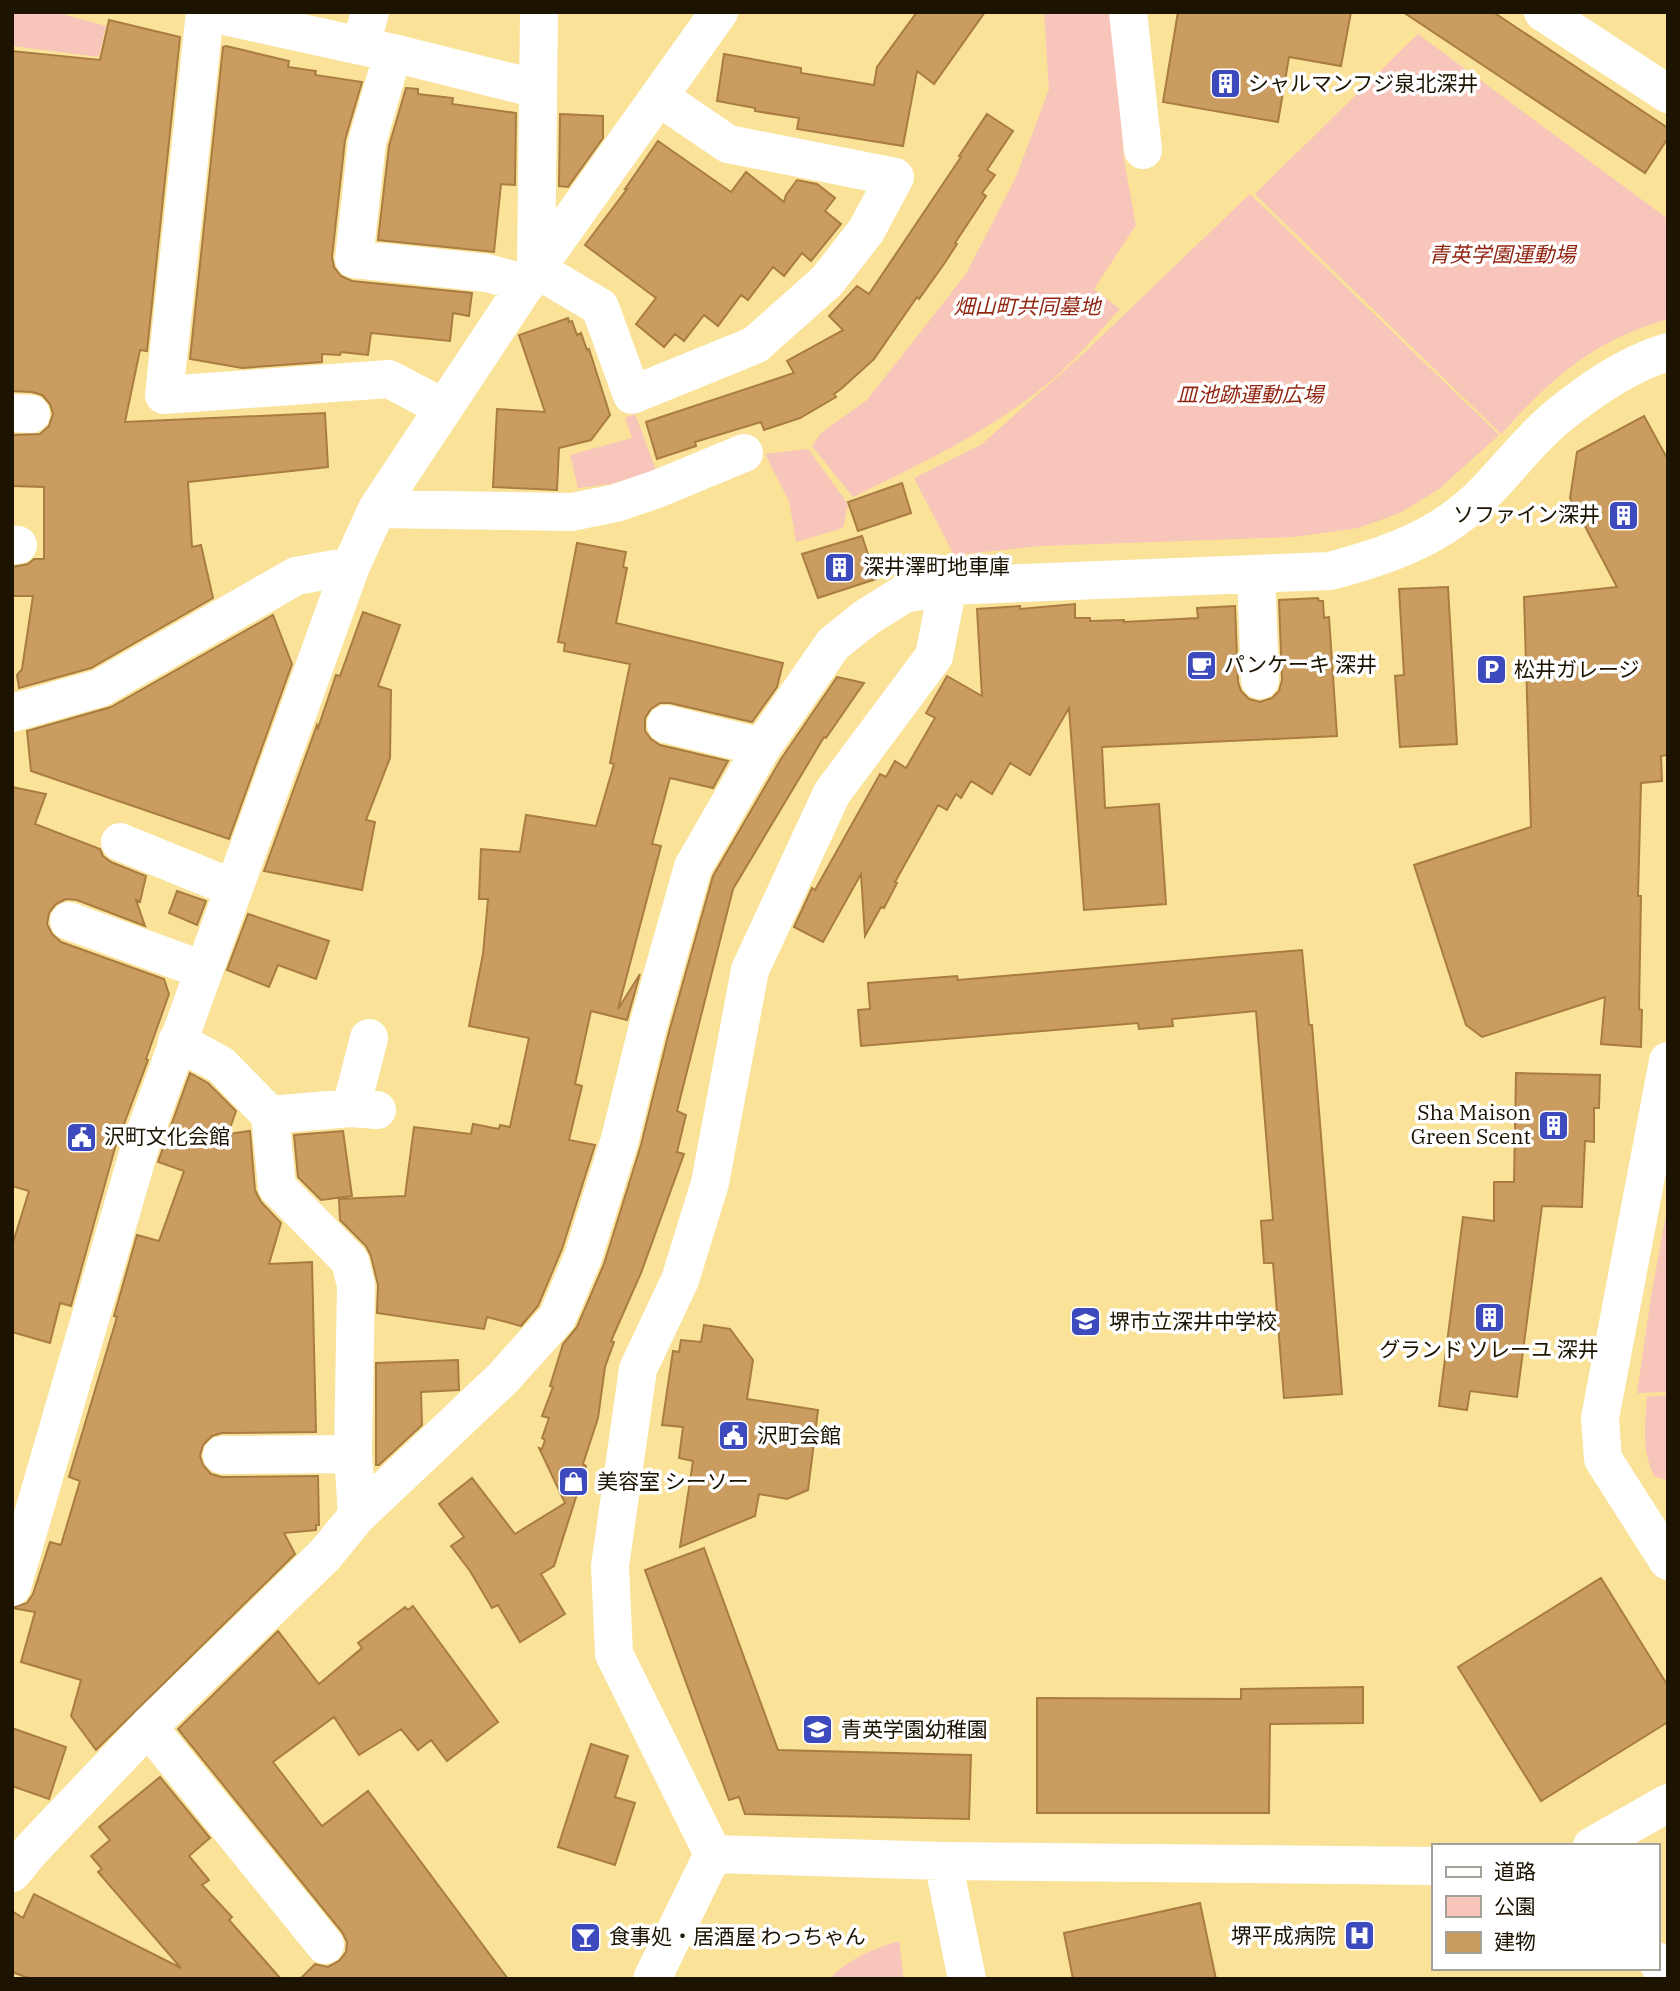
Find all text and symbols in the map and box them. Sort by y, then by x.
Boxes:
building icon: シャルマンフジ泉北深井 [1208,67,1242,101]
place label: シャルマンフジ泉北深井 [1248,69,1478,97]
park label: 青英学園運動場 [1429,240,1577,268]
park label: 畑山町共同墓地 [954,292,1102,320]
park label: 皿池跡運動広場 [1177,380,1325,408]
building icon: ソファイン深井 [1606,498,1640,532]
place label: ソファイン深井 [1453,500,1600,528]
building icon: 深井澤町地車庫 [823,550,857,584]
place label: 深井澤町地車庫 [863,552,1010,580]
cafe icon: パンケーキ 深井 [1184,648,1218,682]
place label: パンケーキ 深井 [1224,650,1377,678]
parking icon: 松井ガレージ [1474,653,1508,687]
place label: 松井ガレージ [1514,655,1640,683]
place label: Sha Maison Green Scent [1411,1098,1531,1150]
building icon: Sha Maison Green Scent [1537,1108,1571,1142]
public building icon: 沢町文化会館 [64,1120,98,1154]
place label: 沢町文化会館 [104,1122,230,1150]
building icon: グランド ソレーユ 深井 [1472,1301,1506,1335]
school or university icon: 堺市立深井中学校 [1069,1305,1103,1339]
place label: 堺市立深井中学校 [1109,1307,1277,1335]
place label: グランド ソレーユ 深井 [1379,1335,1599,1363]
public building icon: 沢町会館 [717,1419,751,1453]
place label: 沢町会館 [757,1421,841,1449]
shop icon: 美容室 シーソー [557,1465,591,1499]
place label: 美容室 シーソー [597,1467,749,1495]
school or university icon: 青英学園幼稚園 [801,1713,835,1747]
place label: 青英学園幼稚園 [841,1715,988,1743]
legend [1432,1844,1659,1970]
text: 道路 [1494,1857,1536,1885]
text: 公園 [1494,1892,1536,1920]
hospital icon: 堺平成病院 [1342,1919,1376,1953]
bar icon: 食事処・居酒屋 わっちゃん [569,1920,603,1954]
place label: 堺平成病院 [1231,1921,1336,1949]
place label: 食事処・居酒屋 わっちゃん [609,1922,866,1950]
text: 建物 [1494,1927,1536,1955]

